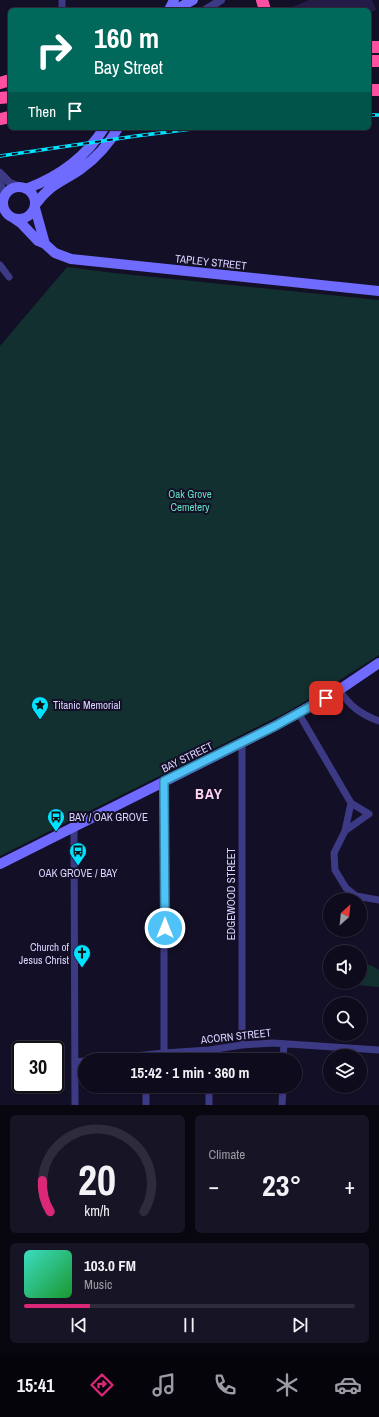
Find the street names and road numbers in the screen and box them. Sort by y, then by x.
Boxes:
street label: TAPLEY STREET [175,251,248,273]
street label: BAY STREET [159,738,215,775]
street label: EDGEWOOD STREET [224,847,238,940]
street label: ACORN STREET [199,1025,272,1047]

